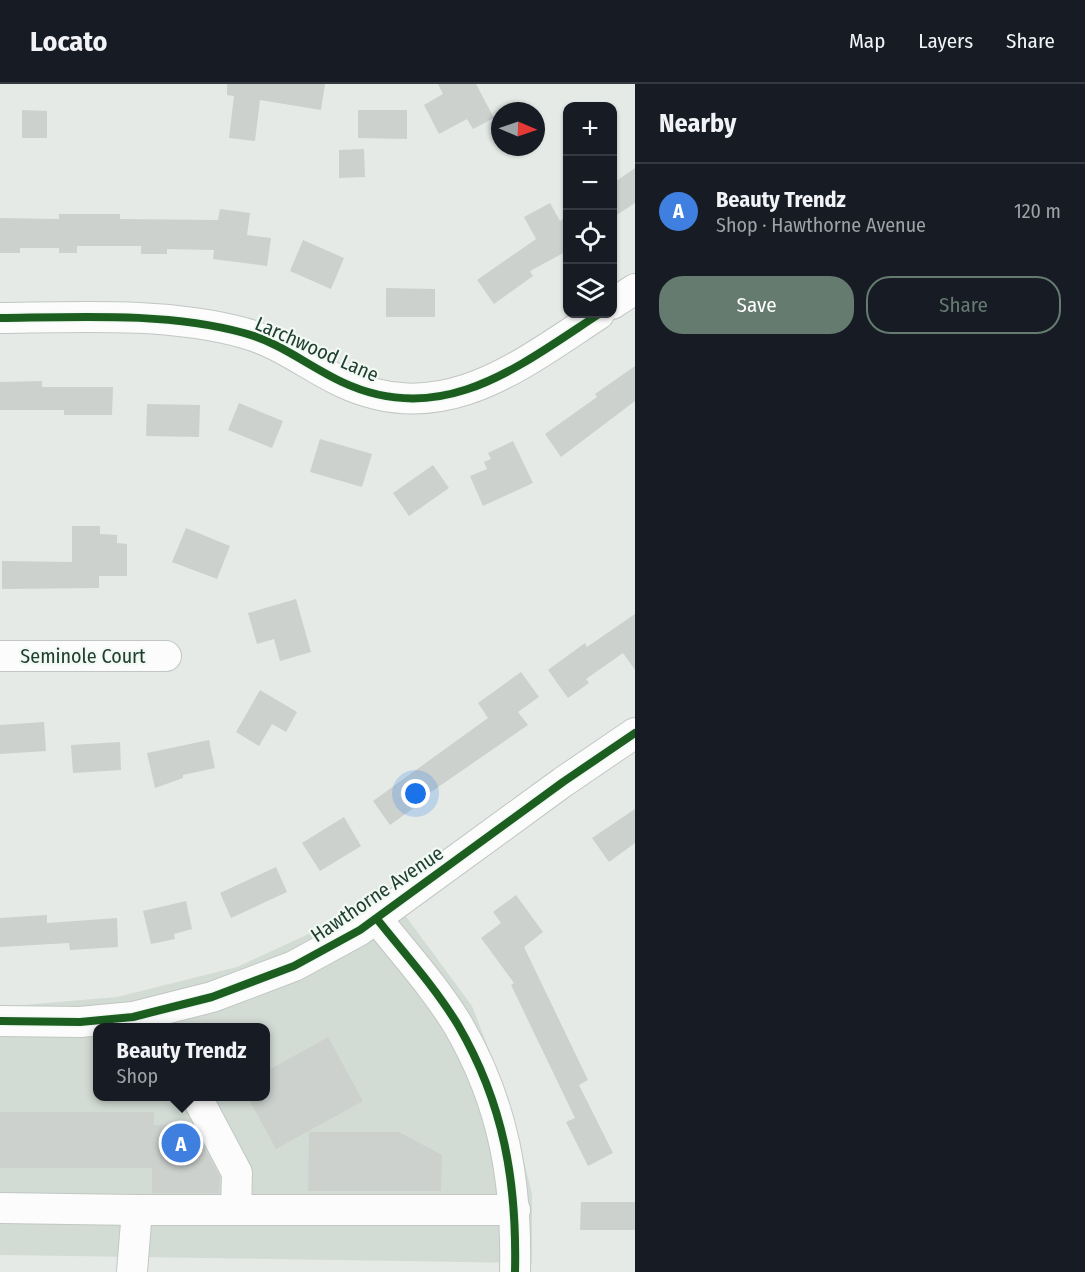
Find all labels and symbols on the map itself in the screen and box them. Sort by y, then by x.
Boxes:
north arrow [491,102,545,156]
street label: Larchwood Lane [252,311,382,387]
street label: Seminole Court [20,644,146,668]
your location [401,779,430,808]
street label: Hawthorne Avenue [306,841,448,947]
pin: A [162,1120,201,1166]

